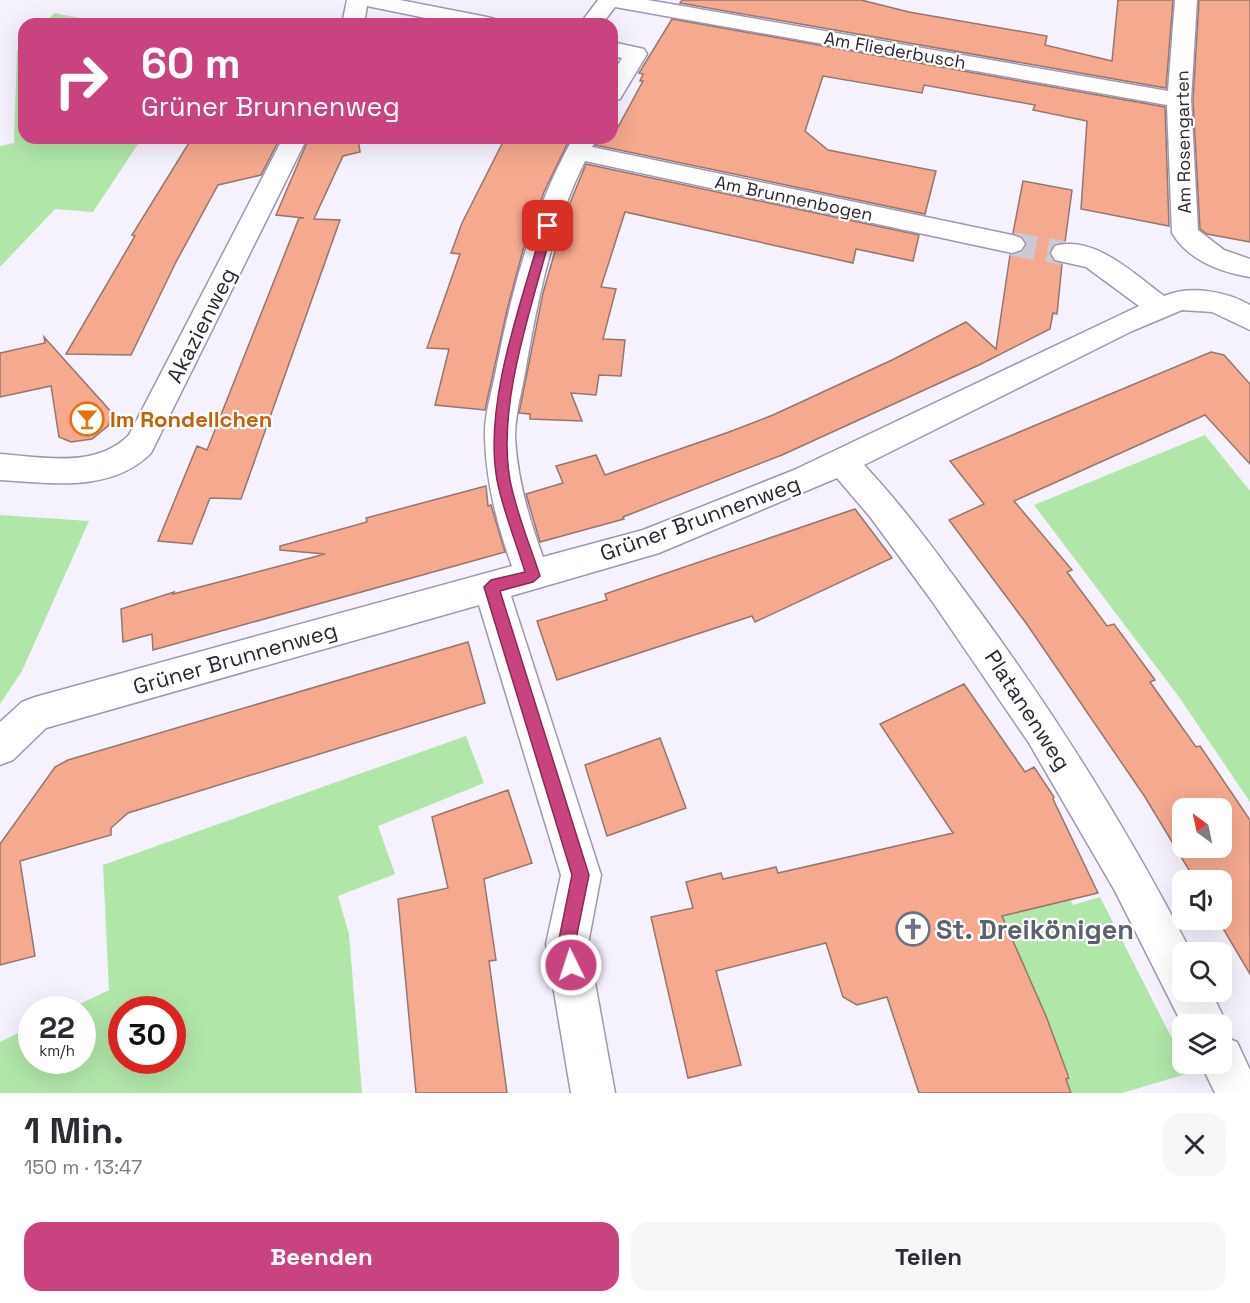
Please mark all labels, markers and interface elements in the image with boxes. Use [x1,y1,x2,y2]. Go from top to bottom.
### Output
street label: Am Fliederbusch [822,26,968,74]
text: 60 m [141,37,241,90]
icon: right [42,42,120,120]
street label: Am Rosengarten [1170,70,1196,214]
text: Grüner Brunnenweg [141,89,400,124]
street label: Am Brunnenbogen [713,170,875,226]
pin [522,200,573,251]
icon: arrive [531,209,564,242]
street label: Akazienweg [160,263,242,387]
bar icon: Im Rondellchen [69,401,105,437]
place label: Im Rondellchen [110,405,272,433]
street label: Grüner Brunnenweg [596,469,804,567]
street label: Grüner Brunnenweg [130,615,340,701]
street label: Platanenweg [979,645,1077,775]
north arrow [1172,798,1232,858]
map controls [1172,798,1232,1074]
button: sound [1172,870,1232,930]
church icon: St. Dreikönigen [895,911,931,947]
place label: St. Dreikönigen [936,912,1134,947]
position arrow [539,933,603,997]
button: search [1172,942,1232,1002]
speed limit sign: 30 [108,996,186,1074]
text: 22 [39,1008,75,1047]
button: layers [1172,1014,1232,1074]
text: km/h [39,1041,75,1060]
text: 1 Min. [24,1108,124,1154]
button: close [1163,1113,1226,1176]
text: 150 m · 13:47 [24,1154,142,1180]
button: Beenden [24,1222,619,1291]
button: Teilen [631,1222,1226,1291]

